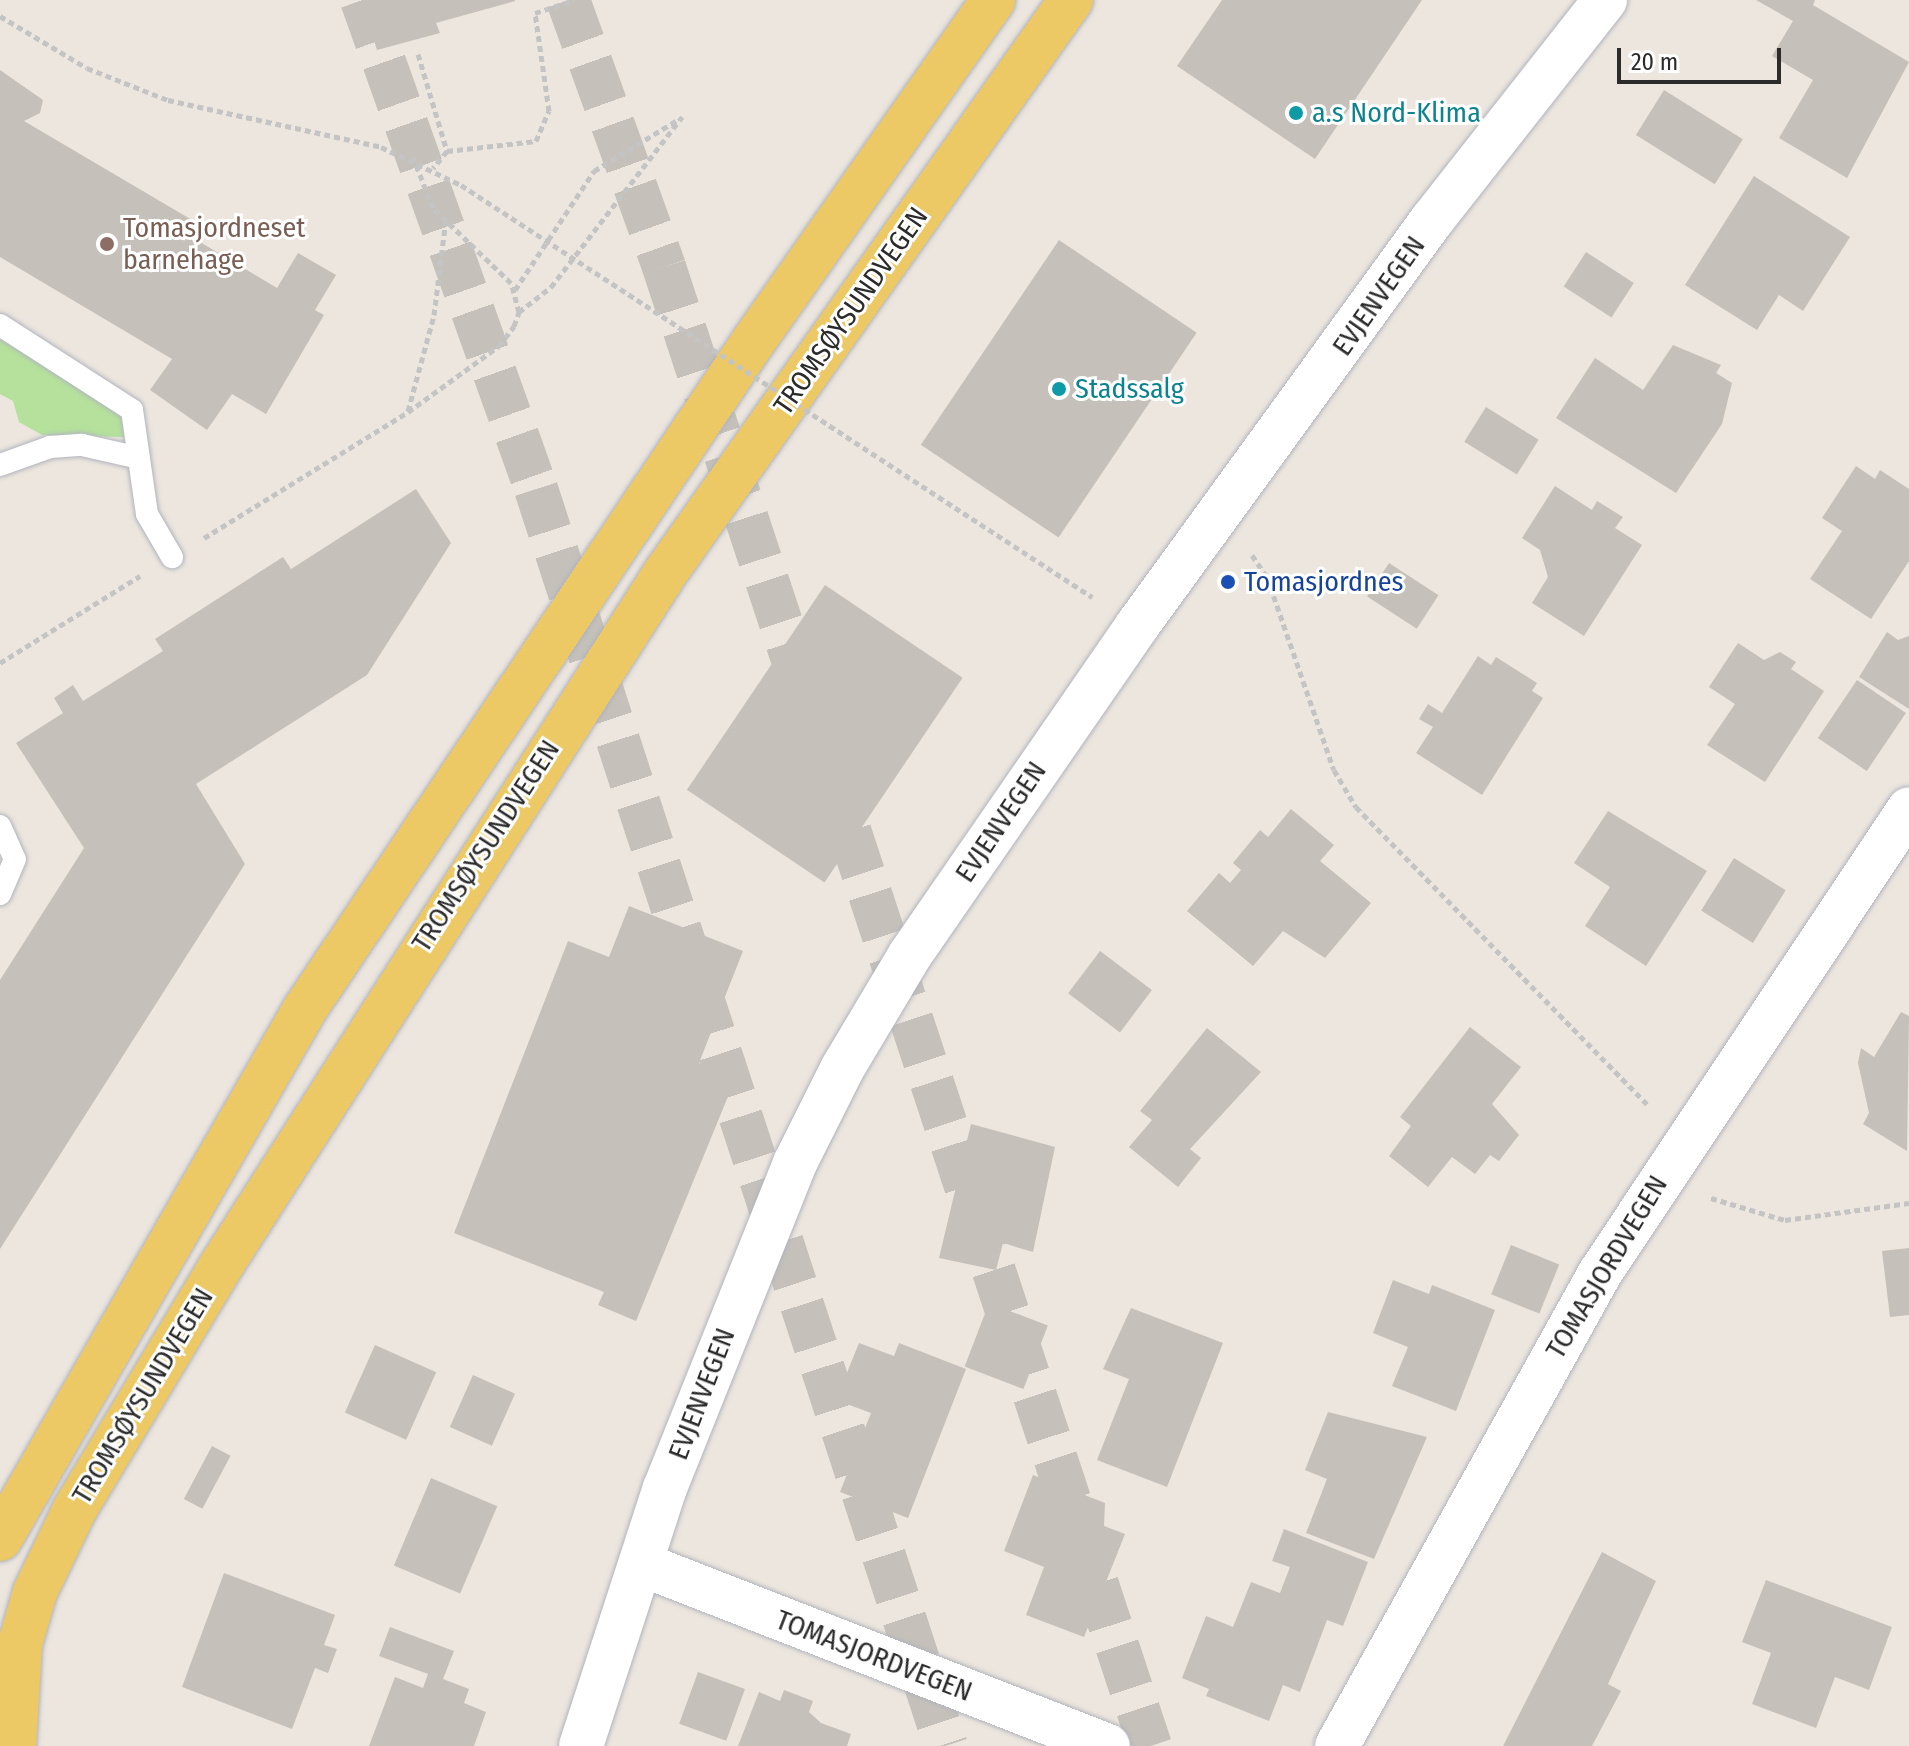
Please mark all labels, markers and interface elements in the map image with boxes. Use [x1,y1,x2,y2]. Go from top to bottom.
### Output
scale bar [1621,32,1785,82]
text: 20 m [1631,48,1678,76]
place label: a.s Nord-Klima [1312,96,1481,130]
marker: a.s Nord-Klima [1287,104,1305,122]
street label: TROMSØYSUNDVEGEN [767,201,935,421]
place label: Tomasjordneset barnehage [123,211,305,277]
street label: EVJENVEGEN [1326,230,1432,362]
marker: Tomasjordneset barnehage [98,235,116,253]
place label: Stadssalg [1075,372,1184,406]
marker: Stadssalg [1050,380,1068,398]
place label: Tomasjordnes [1244,565,1403,599]
marker: Tomasjordnes [1219,573,1237,591]
street label: TROMSØYSUNDVEGEN [405,734,567,958]
street label: EVJENVEGEN [948,755,1054,889]
street label: TOMASJORDVEGEN [1539,1169,1675,1365]
street label: TROMSØYSUNDVEGEN [65,1282,221,1510]
street label: EVJENVEGEN [662,1323,742,1465]
street label: TOMASJORDVEGEN [771,1603,977,1709]

